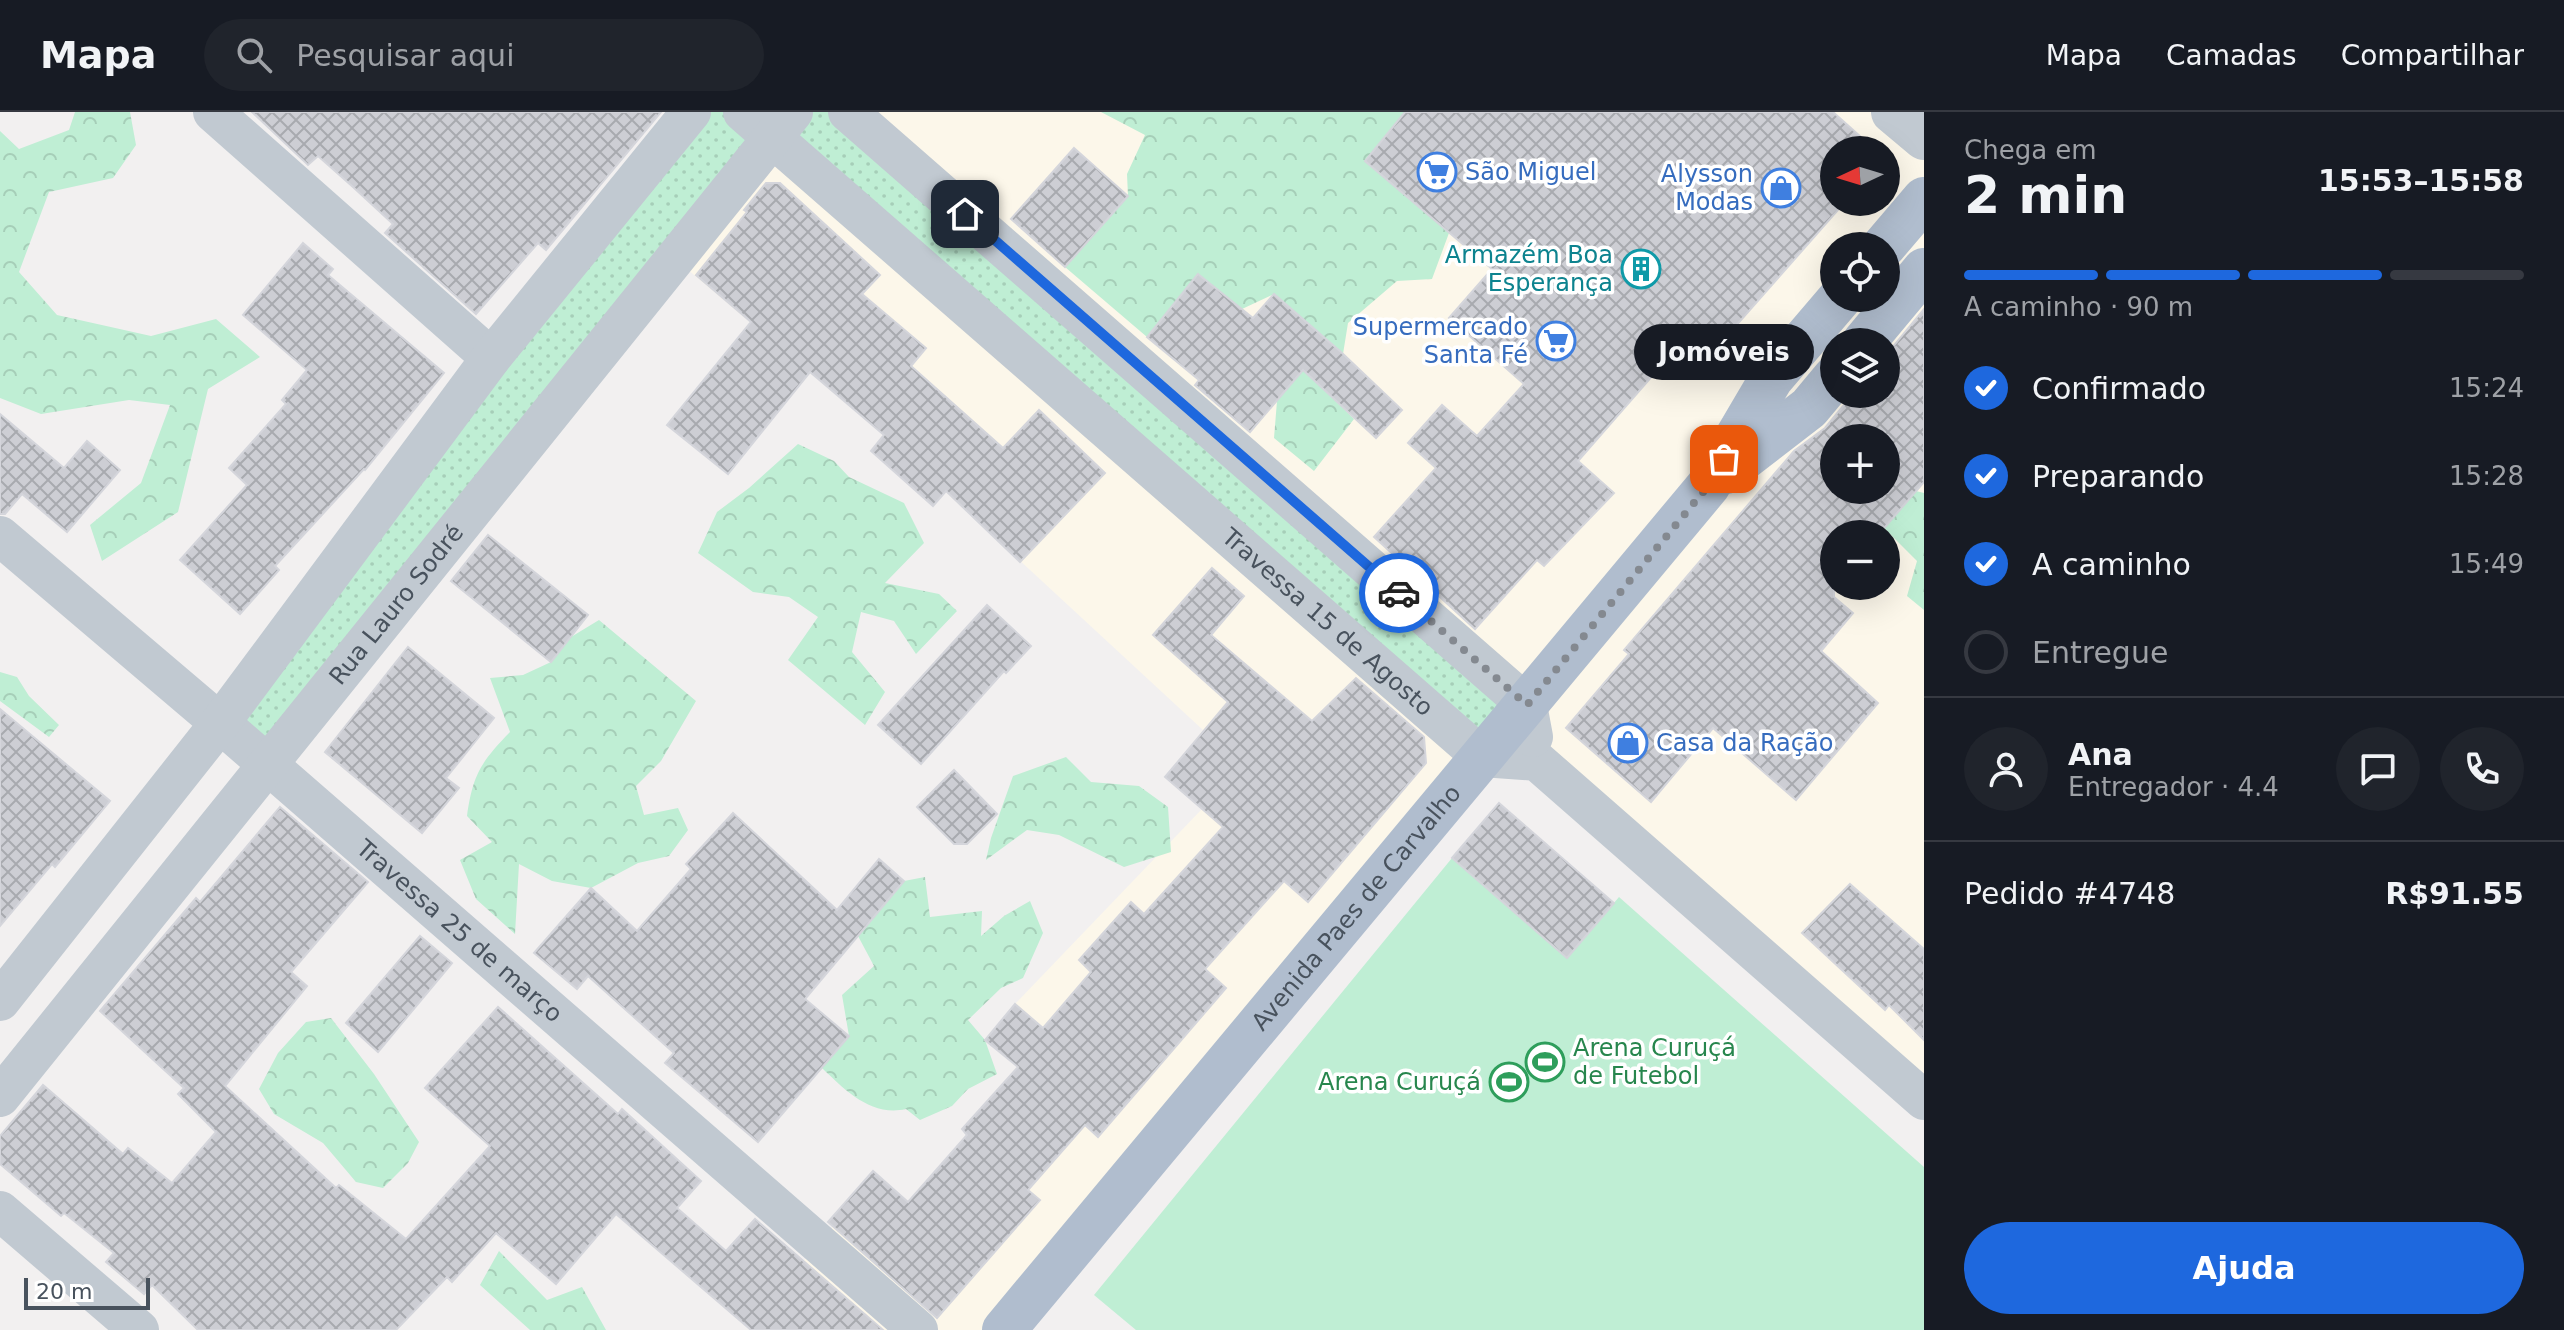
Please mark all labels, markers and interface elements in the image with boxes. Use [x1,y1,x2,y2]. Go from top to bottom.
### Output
search box [204,19,764,91]
text: Mapa [40,33,156,77]
icon: search [232,33,276,77]
text: Pesquisar aqui [296,38,514,73]
text: Mapa [2046,39,2122,72]
text: Camadas [2166,39,2297,72]
text: Compartilhar [2341,39,2524,72]
text: Chega em [1964,135,2097,165]
north arrow [1820,136,1900,216]
map controls [1820,136,1900,600]
supermarket icon: São Miguel [1416,151,1458,193]
place label: São Miguel [1465,158,1597,186]
place label: Alysson Modas [1661,160,1753,216]
text: 15:53–15:58 [2318,163,2524,198]
text: 2 min [1964,165,2127,225]
shop icon: Alysson Modas [1760,167,1802,209]
pin [931,180,999,248]
icon: home [943,192,987,236]
button: locate [1820,232,1900,312]
place label: Armazém Boa Esperança [1445,241,1613,297]
building icon: Armazém Boa Esperança [1620,248,1662,290]
text: A caminho · 90 m [1964,292,2193,322]
place label: Supermercado Santa Fé [1353,313,1528,369]
supermarket icon: Supermercado Santa Fé [1535,320,1577,362]
callout: Jomóveis [1634,323,1814,379]
button: layers [1820,328,1900,408]
text: Jomóveis [1658,337,1790,367]
icon: check [1964,366,2008,410]
text: Confirmado [2032,371,2206,406]
text: 15:24 [2449,373,2524,403]
button: + [1820,424,1900,504]
pin [1690,425,1758,493]
icon: bag [1702,437,1746,481]
icon: check [1964,454,2008,498]
text: Preparando [2032,459,2204,494]
text: 15:28 [2449,461,2524,491]
street label: Rua Lauro Sodré [324,519,469,690]
button: − [1820,520,1900,600]
street label: Travessa 15 de Agosto [1216,522,1439,722]
icon: check [1964,542,2008,586]
text: A caminho [2032,547,2191,582]
text: 15:49 [2449,549,2524,579]
courier [1359,553,1439,633]
icon: car [1377,571,1421,615]
text: Entregue [2032,635,2168,670]
shop icon: Casa da Ração [1607,722,1649,764]
button: person [1964,727,2048,811]
button: chat [2336,727,2420,811]
button: phone [2440,727,2524,811]
place label: Casa da Ração [1656,729,1833,757]
text: Ana [2068,737,2133,772]
text: Entregador · 4.4 [2068,772,2279,802]
street label: Avenida Paes de Carvalho [1246,779,1467,1036]
street label: Travessa 25 de março [350,834,568,1028]
text: Pedido #4748 [1964,876,2175,911]
text: R$91.55 [2385,876,2524,911]
place label: Arena Curuçá de Futebol [1573,1034,1736,1090]
sports icon: Arena Curuçá de Futebol [1524,1041,1566,1083]
sports icon: Arena Curuçá [1488,1061,1530,1103]
place label: Arena Curuçá [1318,1068,1481,1096]
button: Ajuda [1964,1222,2524,1314]
scale bar [24,1274,150,1310]
text: 20 m [36,1279,92,1304]

